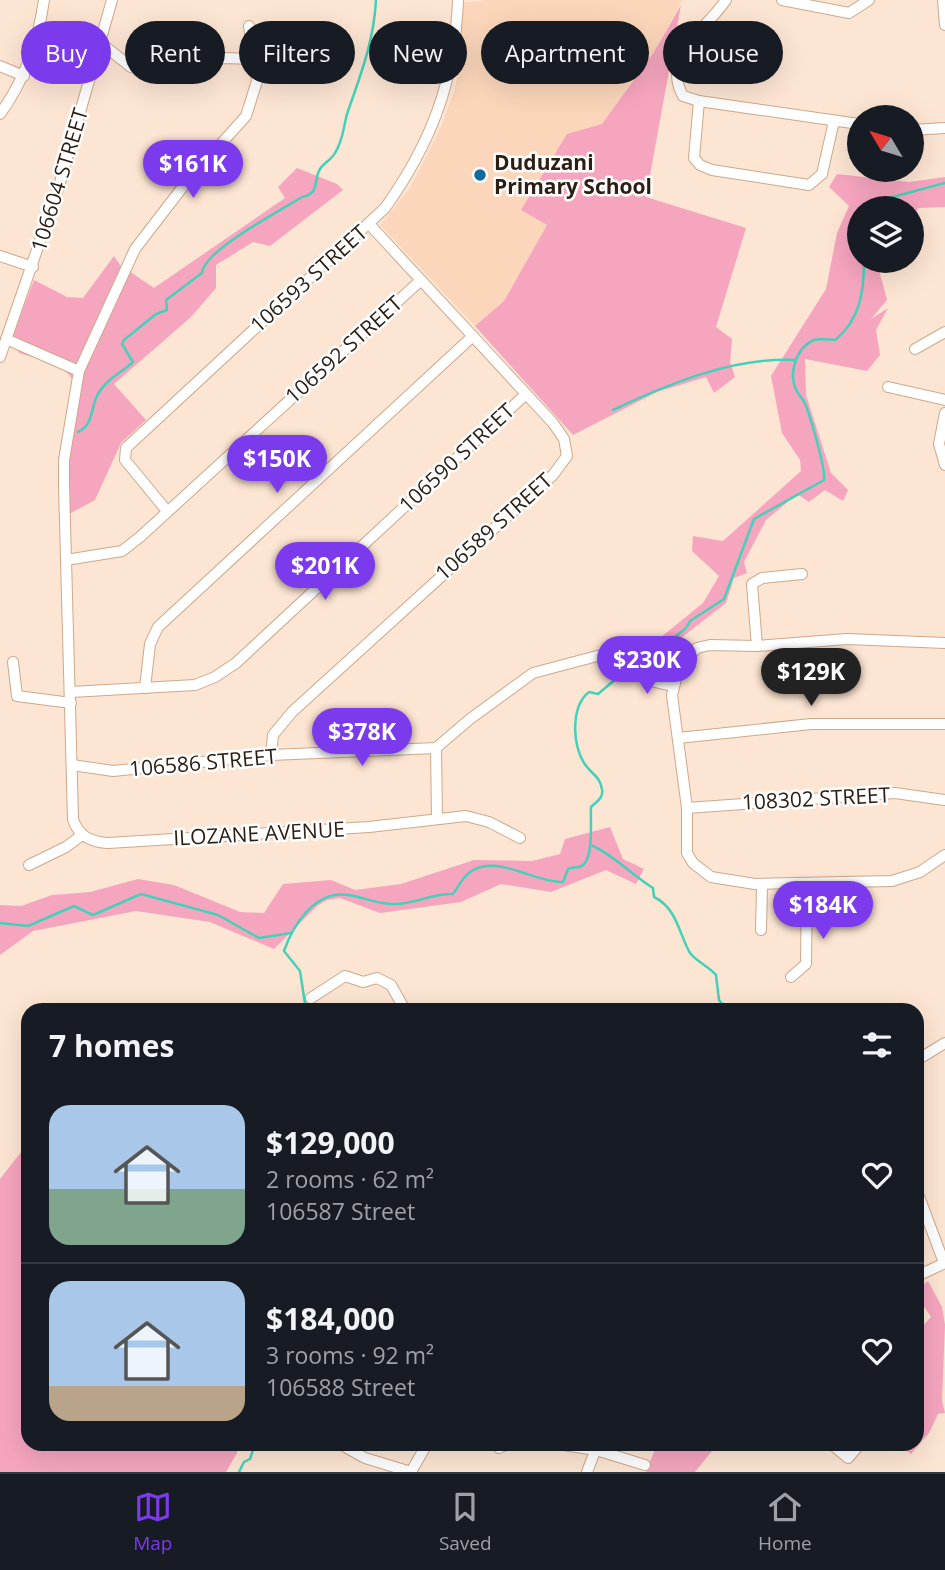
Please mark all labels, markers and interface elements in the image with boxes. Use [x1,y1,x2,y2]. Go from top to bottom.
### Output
chip: Buy [21,21,111,84]
chip: Rent [125,21,225,84]
chip: Filters [239,21,355,84]
chip: New [369,21,467,84]
chip: Apartment [481,21,649,84]
chip: House [663,21,783,84]
street label: 106604 STREET [24,104,94,255]
north arrow [847,105,924,182]
map controls [847,105,924,273]
pin: $161K [144,140,242,200]
text: $161K [159,147,227,179]
place label: Duduzani Primary School [494,148,652,200]
marker: Duduzani Primary School [472,167,488,183]
button: layers [847,196,924,273]
street label: 106593 STREET [244,218,373,338]
street label: 106592 STREET [279,289,408,409]
street label: 106590 STREET [392,396,520,518]
pin: $150K [228,435,326,495]
text: $150K [243,442,311,474]
street label: 106589 STREET [429,466,558,586]
pin: $201K [276,542,374,602]
text: $201K [291,549,359,581]
pin: $230K [598,636,696,696]
text: $230K [613,643,681,675]
pin: $129K [762,648,860,708]
text: $129K [777,655,845,687]
pin: $378K [313,708,411,768]
text: $378K [328,715,396,747]
street label: 106586 STREET [128,742,279,782]
street label: 108302 STREET [741,780,891,816]
street label: ILOZANE AVENUE [173,815,345,851]
pin: $184K [774,881,872,941]
text: $184K [789,888,857,920]
text: 7 homes [49,1025,174,1066]
icon: filters [858,1026,896,1064]
text: $129,000 [266,1122,395,1163]
icon: home [105,1133,189,1217]
icon: heart [858,1156,896,1194]
text: 2 rooms · 62 m² [266,1163,434,1195]
text: 106587 Street [266,1195,415,1227]
text: $184,000 [266,1298,395,1339]
icon: home [105,1309,189,1393]
icon: heart [858,1332,896,1370]
text: 3 rooms · 92 m² [266,1339,434,1371]
text: 106588 Street [266,1371,415,1403]
tab: Map [133,1488,172,1556]
tab: Saved [439,1488,492,1556]
tab: Home [758,1488,812,1556]

